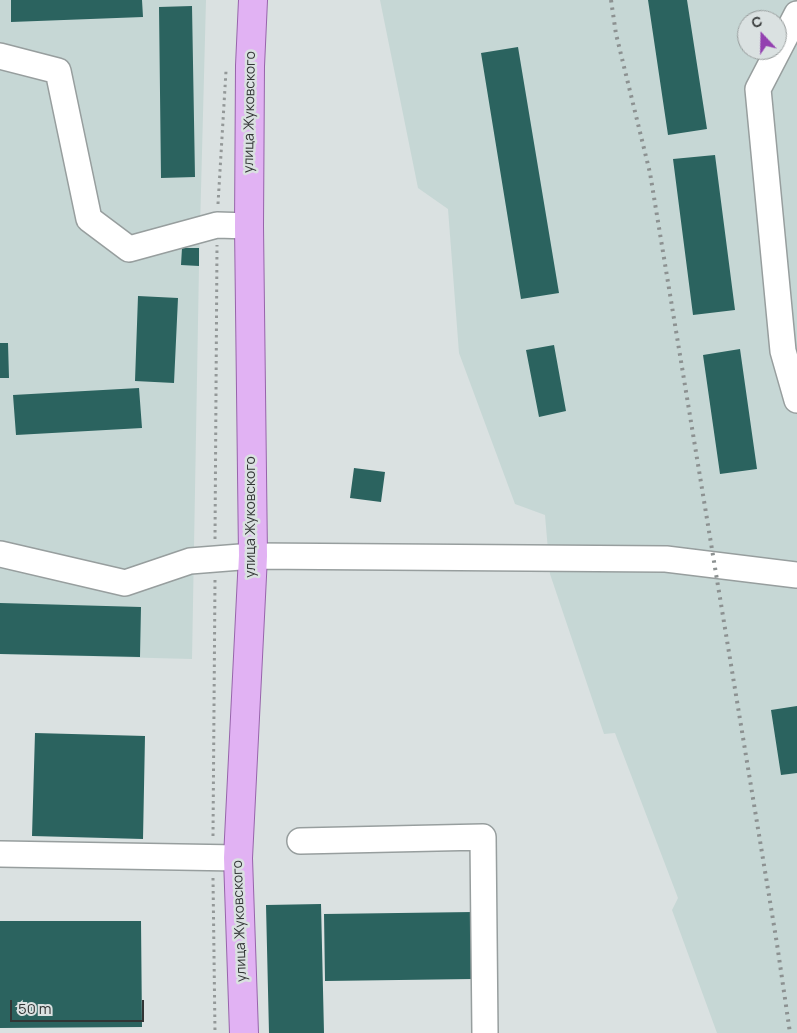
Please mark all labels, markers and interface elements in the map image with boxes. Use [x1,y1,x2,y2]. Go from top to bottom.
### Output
north arrow [737,10,787,60]
text: С [749,11,765,32]
street label: улица Жуковского [241,51,259,173]
street label: улица Жуковского [243,456,259,578]
street label: улица Жуковского [229,860,251,982]
scale bar [12,990,146,1022]
text: 50 m [18,998,52,1019]

